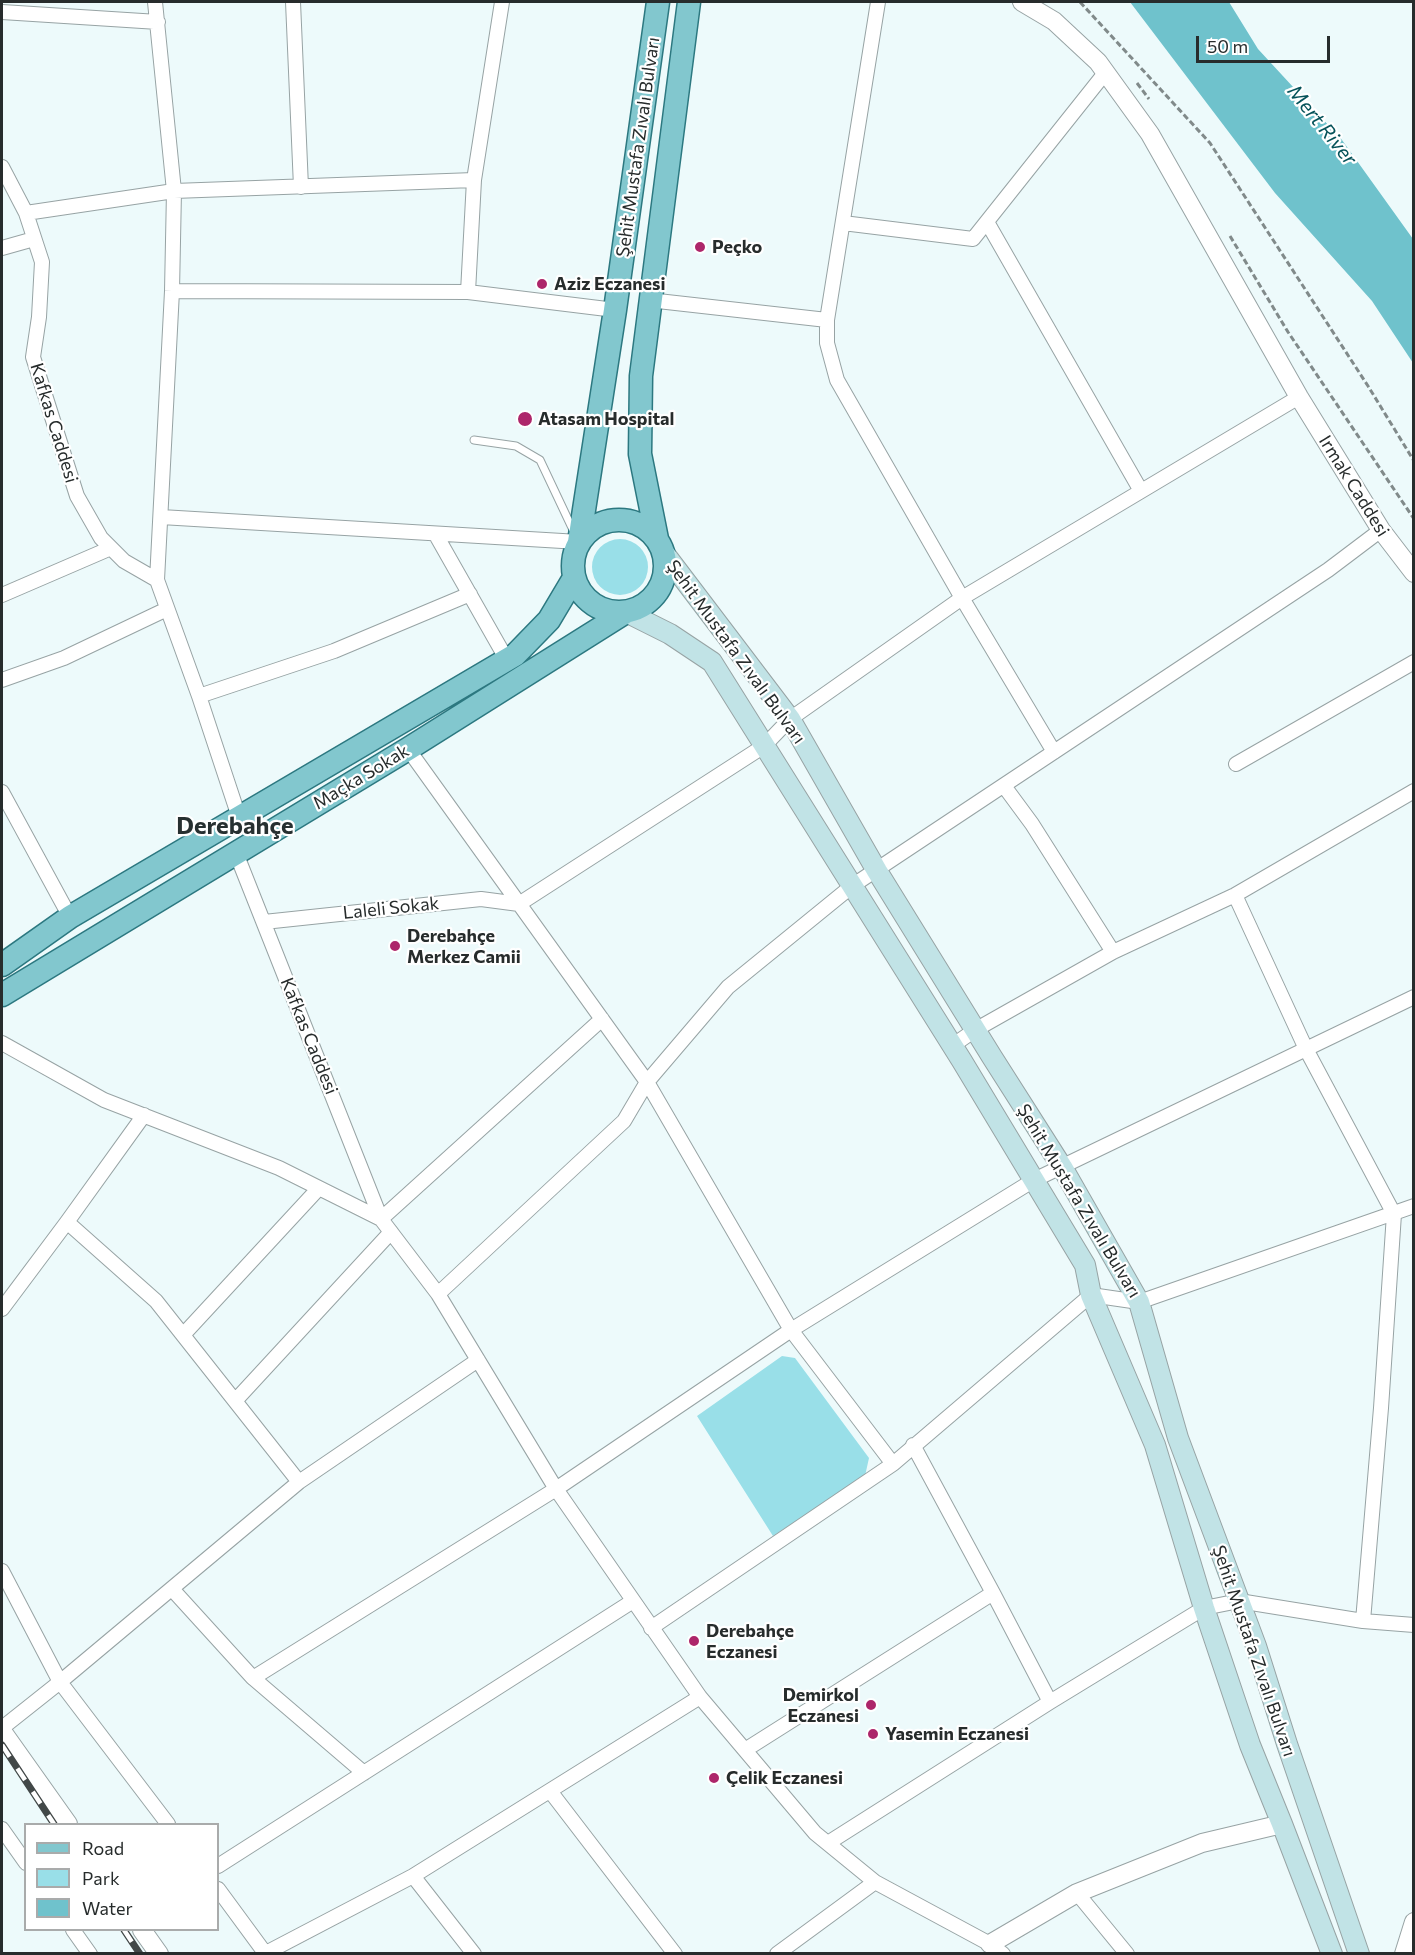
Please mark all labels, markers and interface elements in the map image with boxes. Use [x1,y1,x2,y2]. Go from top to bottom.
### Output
scale bar [1199,24,1332,62]
text: 50 m [1207,35,1248,57]
street label: Şehit Mustafa Zıvalı Bulvarı [612,36,664,258]
water label: Mert River [1282,80,1362,170]
place label: Peçko [712,236,762,258]
marker: Peçko [693,240,707,254]
place label: Aziz Eczanesi [554,273,665,295]
marker: Aziz Eczanesi [535,277,549,291]
street label: Kafkas Caddesi [26,360,82,486]
place label: Atasam Hospital [538,408,674,430]
marker: Atasam Hospital [516,410,534,428]
street label: Irmak Caddesi [1314,431,1394,541]
street label: Şehit Mustafa Zıvalı Bulvarı [662,556,810,748]
street label: Maçka Sokak [309,740,413,814]
district label: Derebahçe [176,812,294,840]
street label: Laleli Sokak [342,892,440,924]
place label: Derebahçe Merkez Camii [407,925,521,968]
marker: Derebahçe Merkez Camii [388,939,402,953]
street label: Kafkas Caddesi [276,974,342,1098]
street label: Şehit Mustafa Zıvalı Bulvarı [1013,1100,1145,1302]
street label: Şehit Mustafa Zıvalı Bulvarı [1208,1542,1300,1760]
place label: Derebahçe Eczanesi [706,1620,794,1662]
marker: Derebahçe Eczanesi [687,1634,701,1648]
place label: Demirkol Eczanesi [783,1684,859,1726]
marker: Demirkol Eczanesi [864,1698,878,1712]
place label: Yasemin Eczanesi [885,1723,1029,1745]
marker: Yasemin Eczanesi [866,1727,880,1741]
place label: Çelik Eczanesi [726,1767,843,1789]
marker: Çelik Eczanesi [707,1771,721,1785]
legend [24,1823,219,1931]
text: Road [82,1837,124,1859]
text: Park [82,1867,120,1889]
text: Water [82,1897,133,1919]

